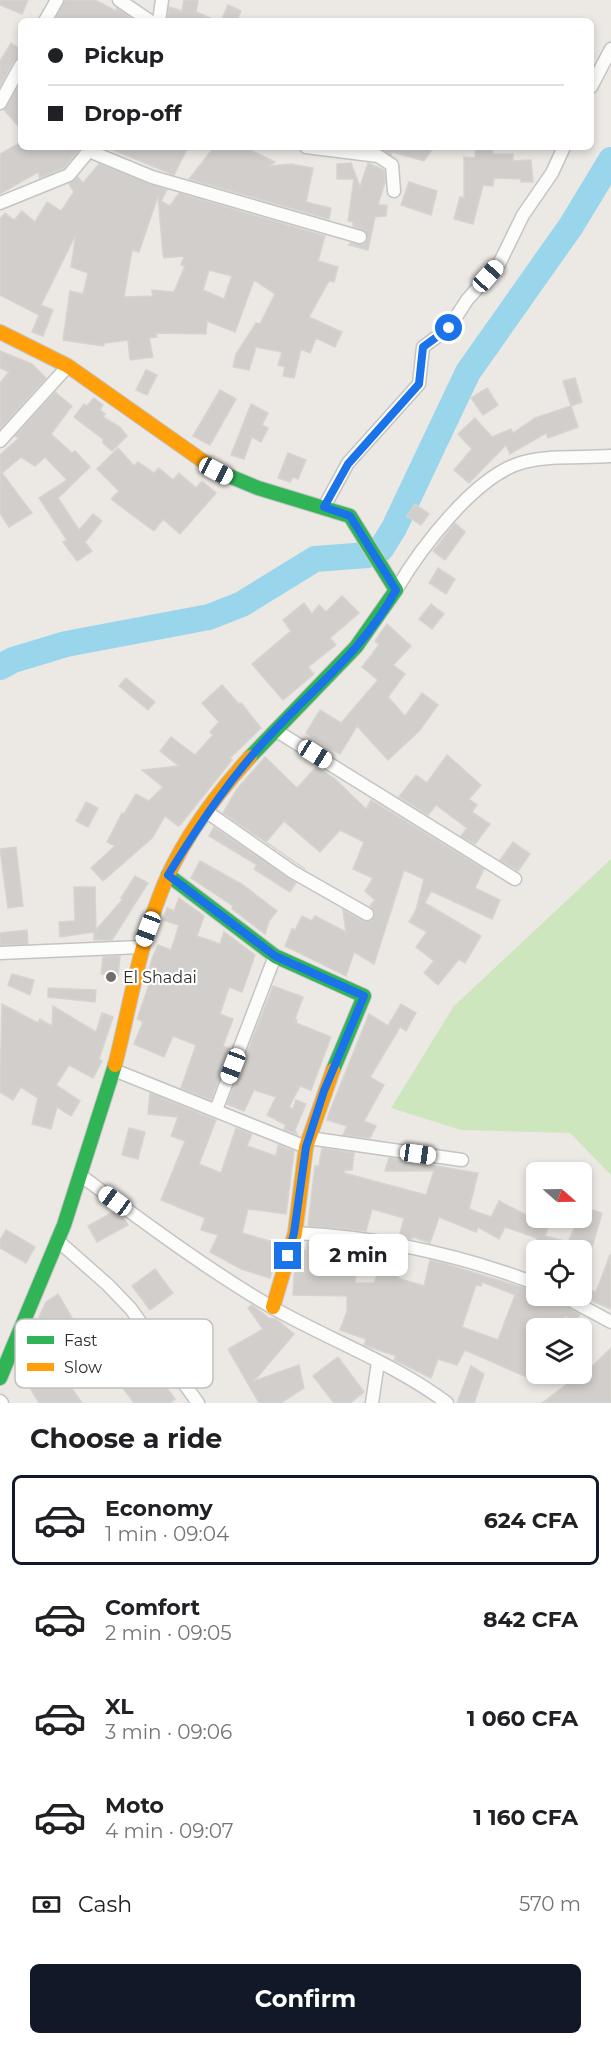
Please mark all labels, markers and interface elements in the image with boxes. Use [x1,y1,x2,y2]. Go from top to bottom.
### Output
text: Pickup [84,42,164,69]
text: Drop-off [84,100,182,127]
car [469,257,507,295]
route start [435,314,462,341]
car [196,455,236,487]
car [295,737,335,771]
car [133,909,163,949]
place label: El Shadai [123,968,197,987]
marker: El Shadai [104,970,118,984]
car [218,1046,248,1086]
car [399,1143,437,1165]
north arrow [526,1162,592,1228]
map controls [526,1162,592,1384]
car [95,1183,135,1219]
callout: 2 min [309,1235,408,1277]
button: locate [526,1240,592,1306]
route end [274,1242,301,1269]
text: 2 min [329,1243,388,1267]
button: layers [526,1318,592,1384]
legend [15,1319,213,1388]
text: Fast [64,1331,98,1350]
text: Slow [64,1358,102,1377]
text: Choose a ride [30,1422,222,1455]
icon: car [33,1493,87,1547]
text: Economy [105,1495,213,1522]
text: 624 CFA [484,1507,578,1534]
text: 1 min · 09:04 [105,1522,229,1546]
icon: car [33,1592,87,1646]
text: Comfort [105,1594,200,1621]
text: 842 CFA [483,1606,578,1633]
text: 2 min · 09:05 [105,1621,231,1645]
icon: car [33,1691,87,1745]
text: XL [105,1693,134,1720]
text: 1 060 CFA [467,1705,578,1732]
text: 3 min · 09:06 [105,1720,232,1744]
icon: car [33,1790,87,1844]
text: Moto [105,1792,164,1819]
text: 1 160 CFA [473,1804,578,1831]
text: 4 min · 09:07 [105,1819,234,1843]
icon: cash [30,1888,63,1921]
text: Cash [78,1891,132,1918]
text: 570 m [519,1892,581,1916]
button: Confirm [30,1964,581,2033]

